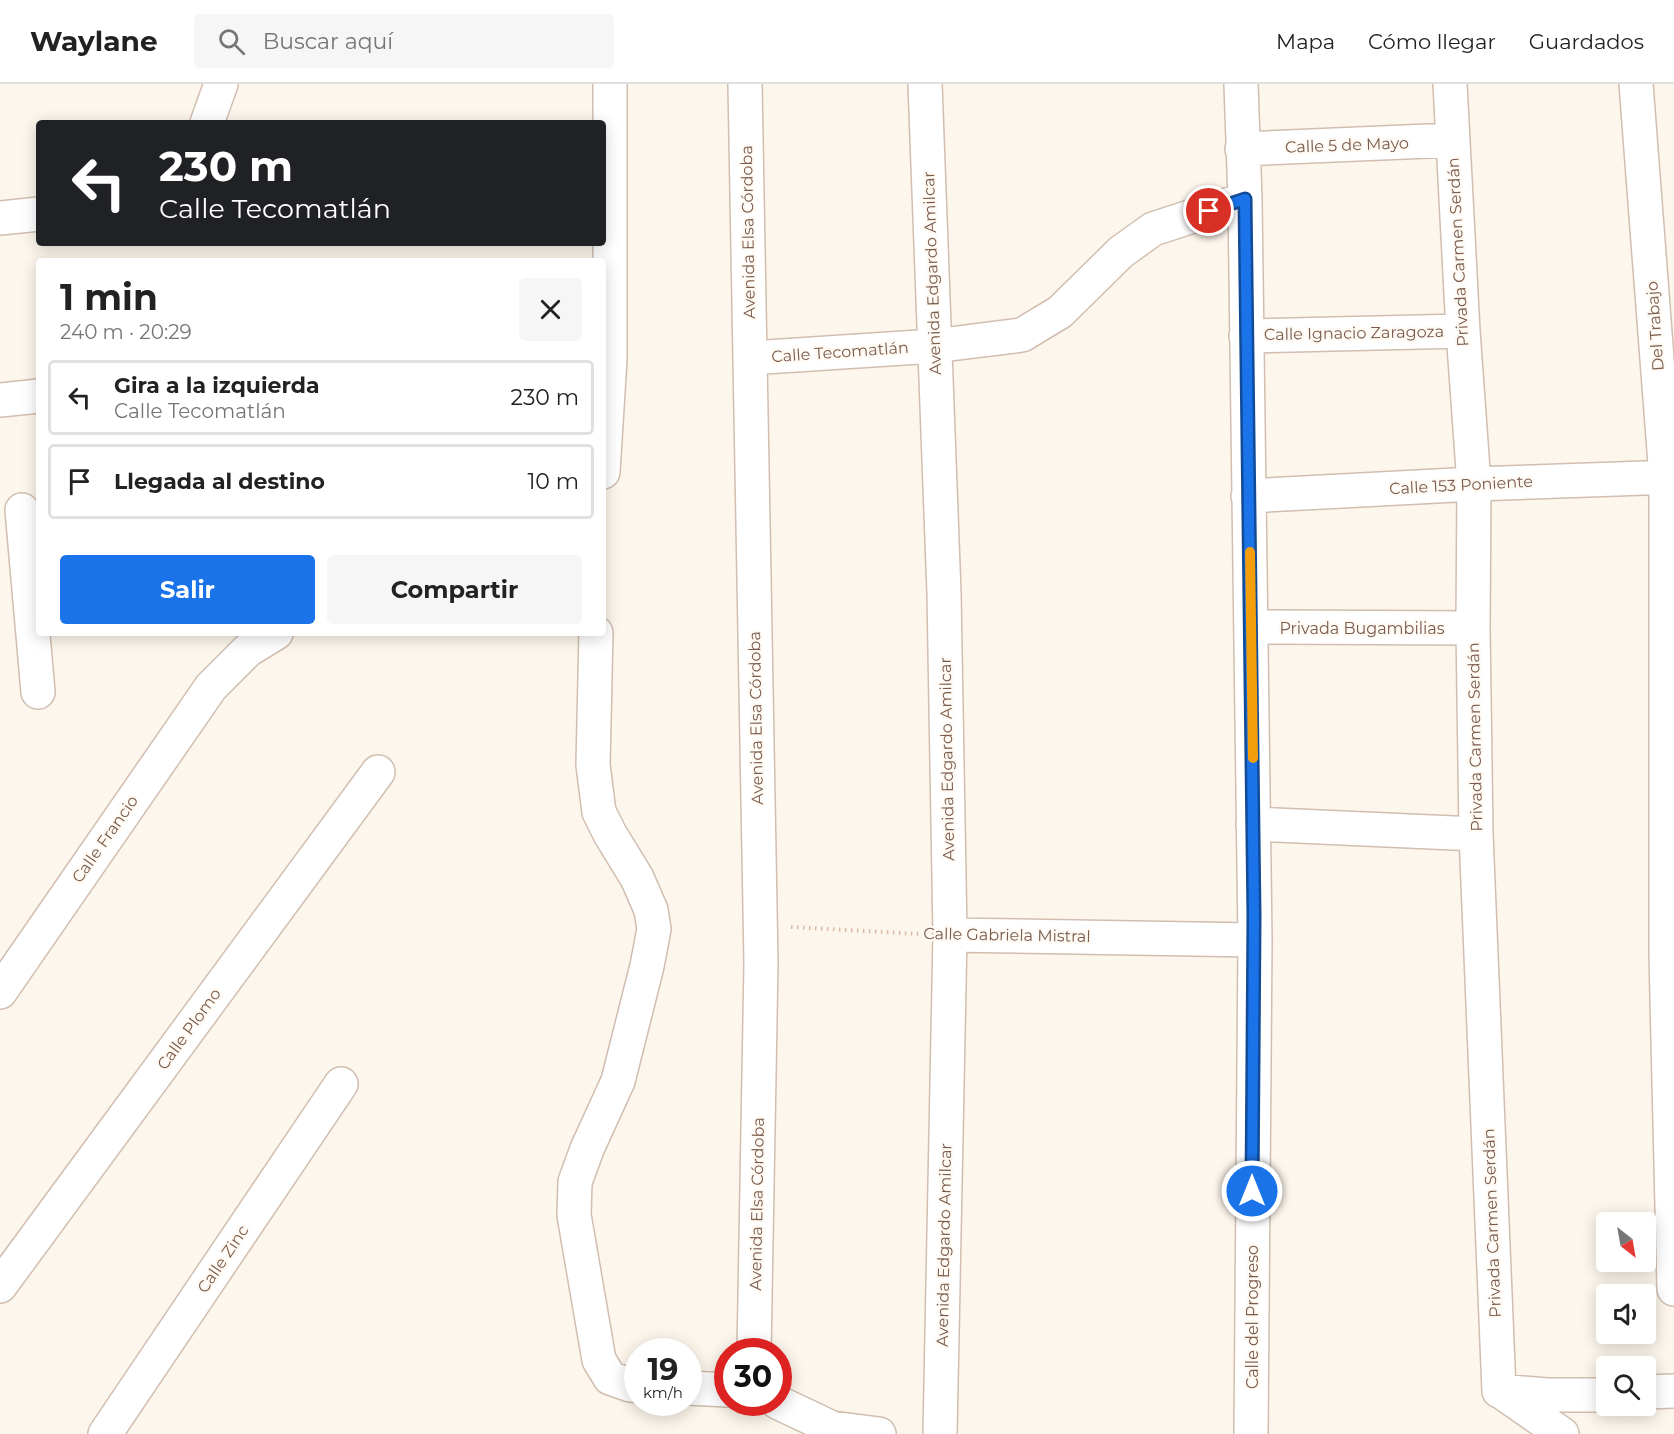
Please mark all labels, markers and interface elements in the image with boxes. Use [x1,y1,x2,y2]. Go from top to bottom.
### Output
search box [194,14,614,68]
text: Waylane [30,24,158,58]
icon: search [215,25,248,58]
text: Buscar aquí [263,28,393,55]
text: Mapa [1276,29,1335,54]
text: Cómo llegar [1368,29,1496,54]
text: Guardados [1529,29,1644,54]
street label: Calle 5 de Mayo [1285,133,1409,157]
text: 230 m [159,140,293,192]
icon: left [60,144,138,222]
street label: Avenida Elsa Córdoba [737,145,759,319]
street label: Privada Carmen Serdán [1444,157,1472,347]
street label: Avenida Edgardo Amilcar [919,171,945,375]
pin [1183,185,1234,236]
text: Calle Tecomatlán [159,192,391,225]
icon: arrive [1192,194,1225,227]
text: 1 min [60,275,158,319]
button: close [519,278,582,341]
street label: Del Trabajo [1642,280,1668,372]
text: 240 m · 20:29 [60,320,192,344]
street label: Calle Ignacio Zaragoza [1264,322,1444,344]
street label: Calle Tecomatlán [771,338,909,366]
text: Gira a la izquierda [114,372,320,399]
icon: left [63,381,96,414]
text: 230 m [510,384,579,411]
text: Calle Tecomatlán [114,399,286,423]
icon: arrive [63,465,96,498]
text: Llegada al destino [114,468,325,495]
text: 10 m [527,468,579,495]
street label: Calle 153 Poniente [1389,472,1533,498]
button: Salir [60,555,315,624]
button: Compartir [327,555,582,624]
street label: Privada Bugambilias [1279,619,1445,638]
street label: Avenida Elsa Córdoba [745,631,767,805]
street label: Privada Carmen Serdán [1464,642,1486,832]
street label: Avenida Edgardo Amilcar [936,657,958,861]
street label: Calle Francio [68,792,142,886]
street label: Calle Gabriela Mistral [923,924,1091,946]
street label: Calle Plomo [153,985,225,1073]
street label: Avenida Elsa Córdoba [746,1117,768,1291]
street label: Privada Carmen Serdán [1479,1128,1505,1318]
street label: Avenida Edgardo Amilcar [933,1143,955,1347]
position arrow [1220,1159,1284,1223]
north arrow [1596,1212,1656,1272]
map controls [1596,1212,1656,1416]
street label: Calle Zinc [193,1221,253,1297]
street label: Calle del Progreso [1243,1245,1262,1389]
button: sound [1596,1284,1656,1344]
speed limit sign: 30 [714,1338,792,1416]
text: 19 [648,1351,678,1388]
button: search [1596,1356,1656,1416]
text: km/h [643,1383,683,1402]

